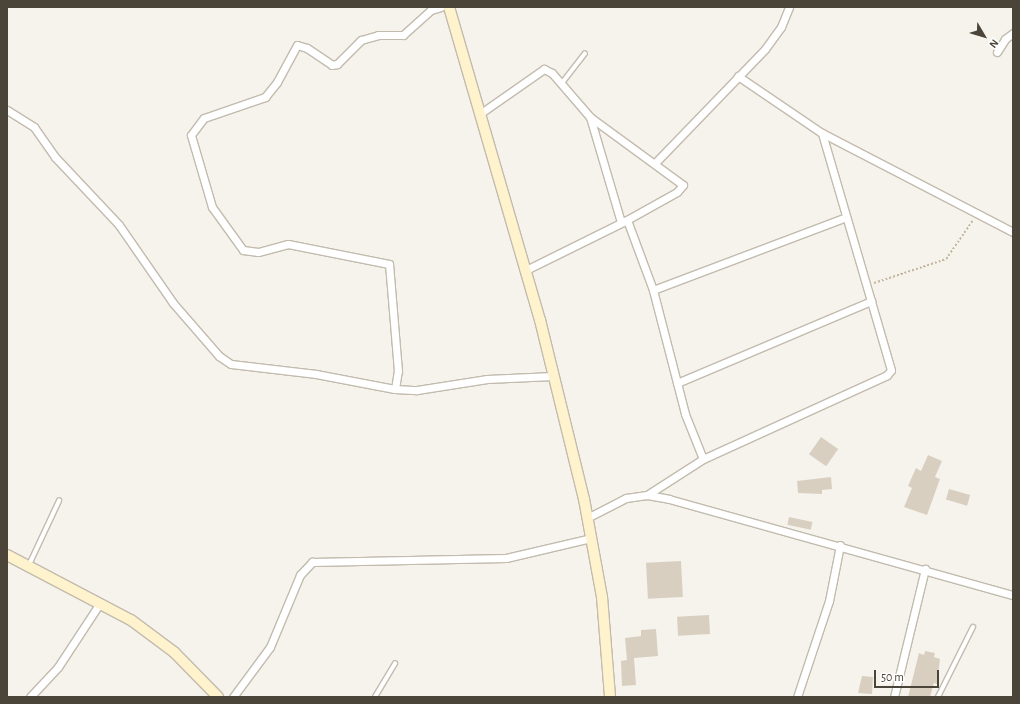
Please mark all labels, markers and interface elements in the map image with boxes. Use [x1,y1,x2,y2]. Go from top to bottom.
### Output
north arrow [964,16,1004,56]
text: N [987,37,1001,50]
scale bar [876,662,941,688]
text: 50 m [881,671,904,683]

